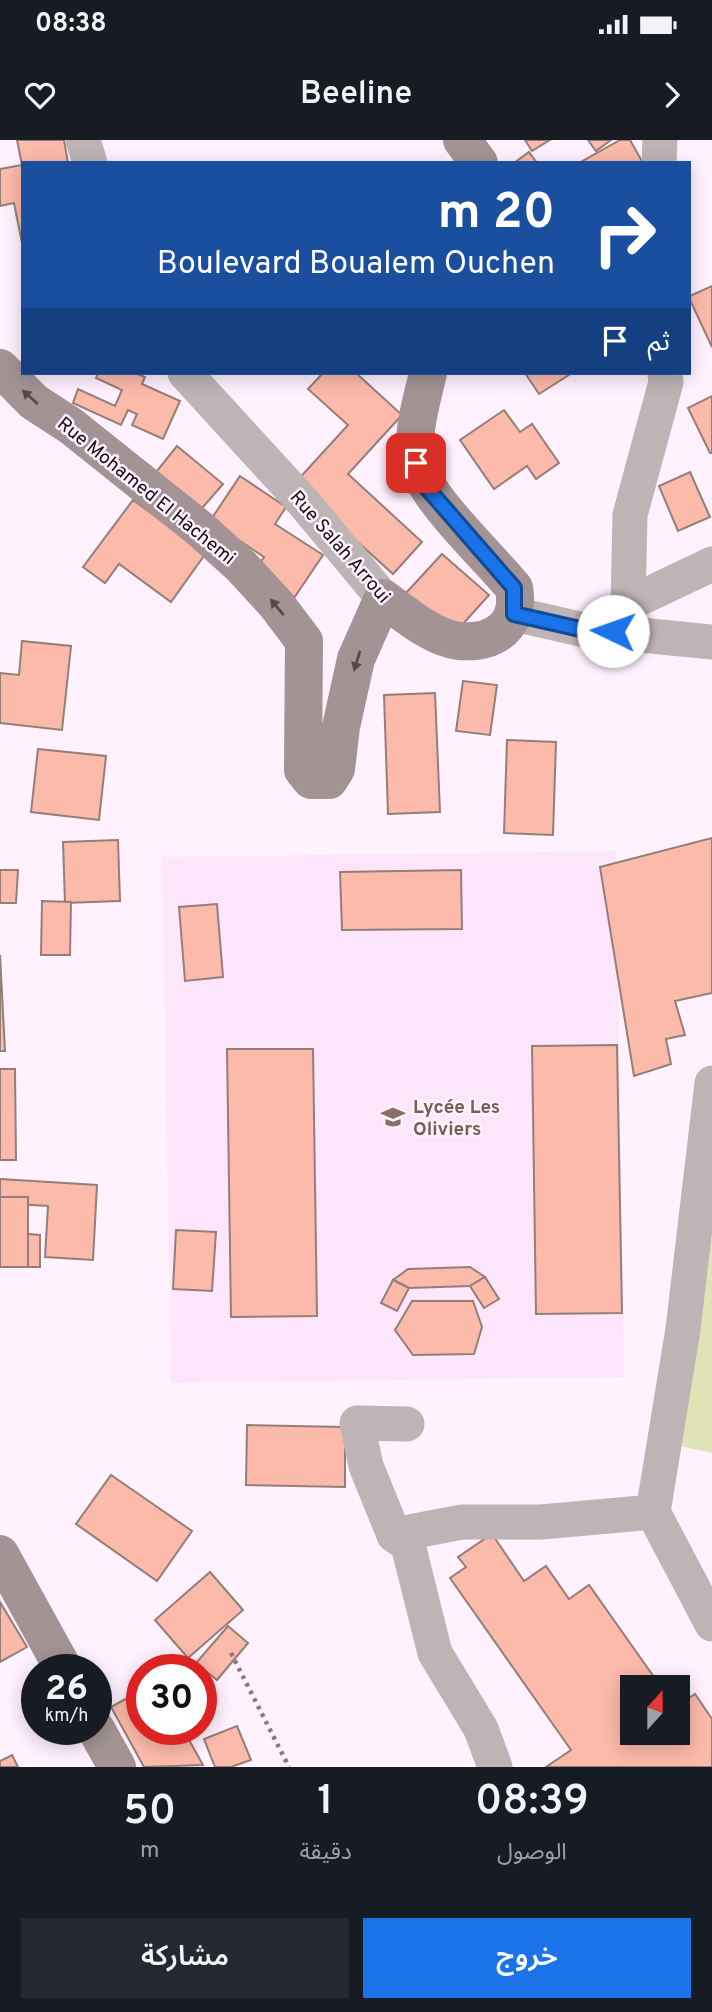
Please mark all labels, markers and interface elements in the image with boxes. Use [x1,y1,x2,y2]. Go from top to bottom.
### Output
text: 08:38 [35,8,107,41]
text: Beeline [300,75,412,115]
icon: heart [21,76,59,114]
icon: forward [653,76,691,114]
text: 20 m [438,184,555,246]
icon: right [579,189,670,280]
text: Boulevard Boualem Ouchen [157,245,555,285]
icon: arrive [596,322,634,360]
text: ثم [648,327,670,360]
one-way arrow [21,389,39,405]
street label: Rue Mohamed El Hachemi [52,412,240,571]
pin [386,433,446,493]
icon: arrive [397,444,435,482]
street label: Rue Salah Arroui [284,486,395,609]
position arrow [576,594,650,668]
one-way arrow [270,599,285,617]
one-way arrow [351,651,362,672]
place label: Lycée Les Oliviers [413,1096,500,1142]
school or university icon: Lycée Les Oliviers [379,1103,407,1131]
speed limit sign: 30 [126,1654,217,1745]
text: 26 [45,1668,88,1712]
north arrow [620,1675,690,1745]
map controls [620,1675,690,1745]
text: km/h [45,1705,88,1728]
text: 1 [317,1776,334,1829]
text: 08:39 [475,1776,589,1829]
text: 50 [123,1786,176,1839]
text: m [140,1837,159,1866]
text: دقيقة [299,1839,352,1868]
text: الوصول [497,1839,567,1868]
button: مشاركة [21,1918,349,1998]
button: خروج [363,1918,691,1998]

